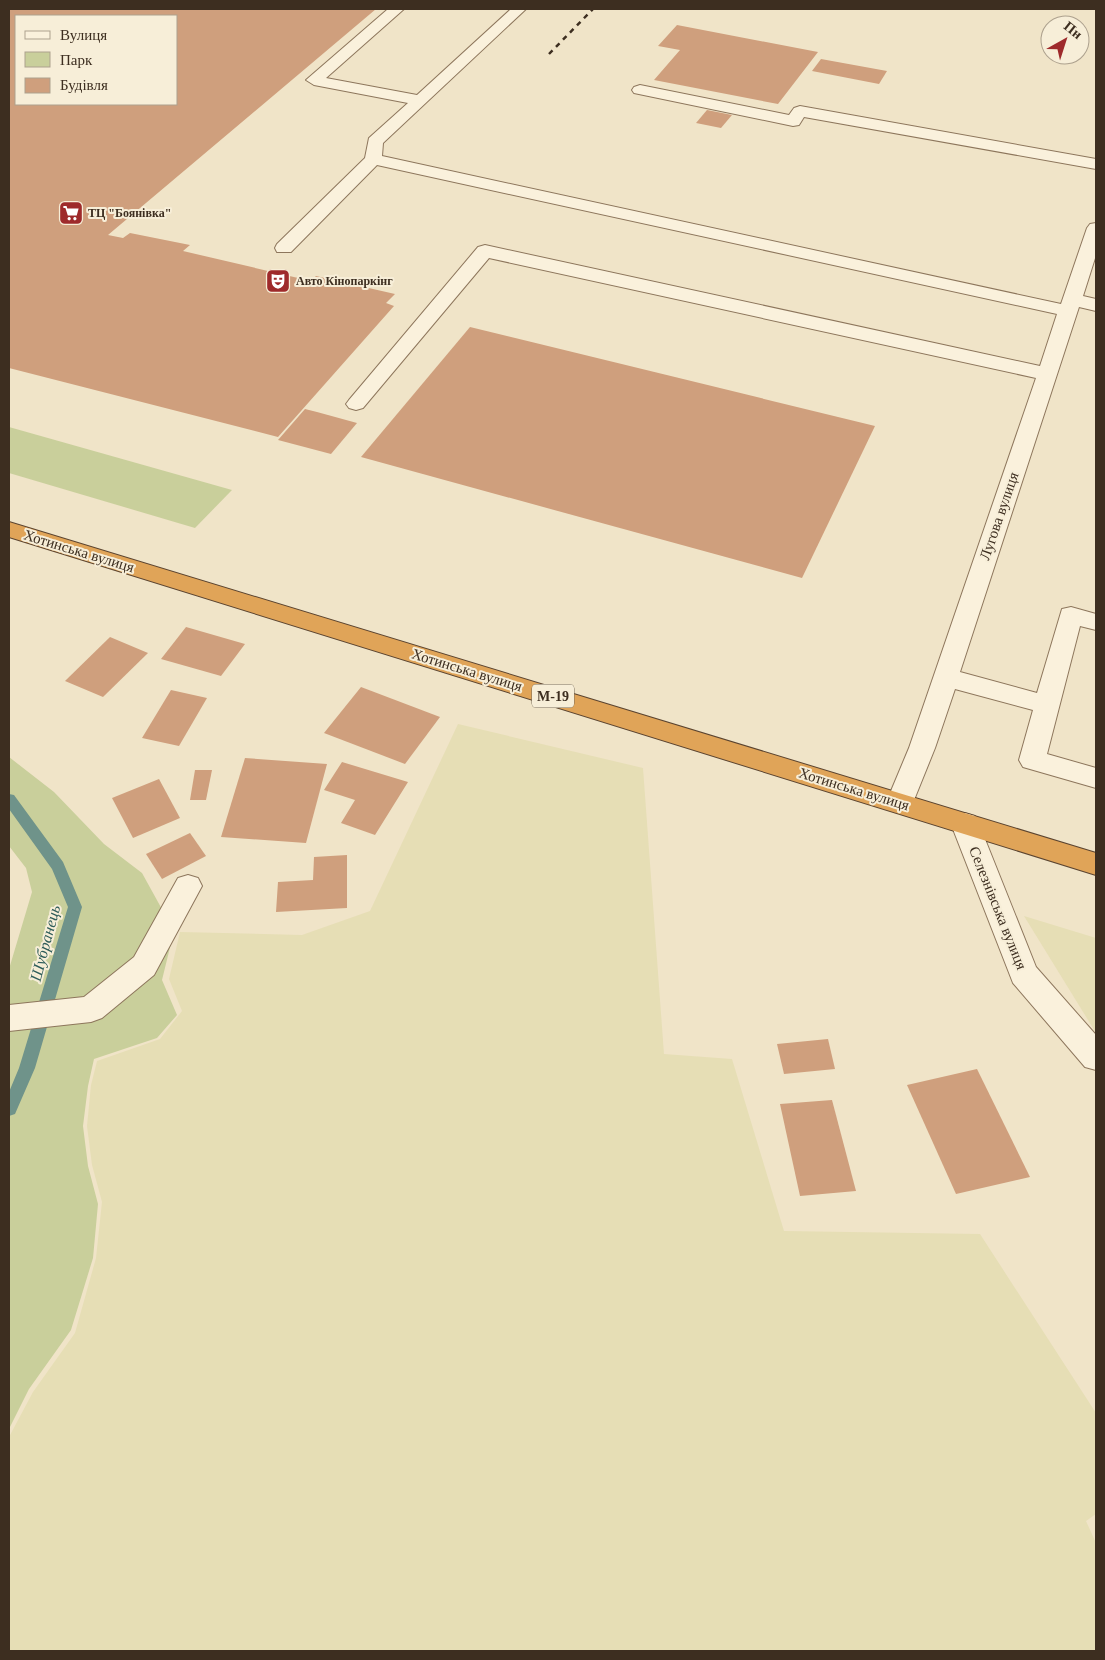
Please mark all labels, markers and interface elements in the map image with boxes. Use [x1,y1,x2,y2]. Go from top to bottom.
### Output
legend [15,15,178,105]
north arrow [1040,15,1090,65]
text: Пн [1061,18,1085,42]
text: Вулиця [60,27,107,43]
text: Парк [60,52,93,68]
text: Будівля [60,77,108,93]
supermarket icon: ТЦ "Боянівка" [58,200,84,226]
place label: ТЦ "Боянівка" [88,206,171,220]
theatre icon: Авто Кінопаркінг [265,268,291,294]
place label: Авто Кінопаркінг [296,274,393,288]
street label: Лугова вулиця [977,470,1022,562]
street label: Хотинська вулиця [22,527,136,575]
street label: Хотинська вулиця [410,646,524,694]
road number: М-19 [532,684,574,708]
street label: Хотинська вулиця [797,765,911,813]
street label: Селезнівська вулиця [966,844,1030,972]
water label: Шубранець [26,903,64,984]

